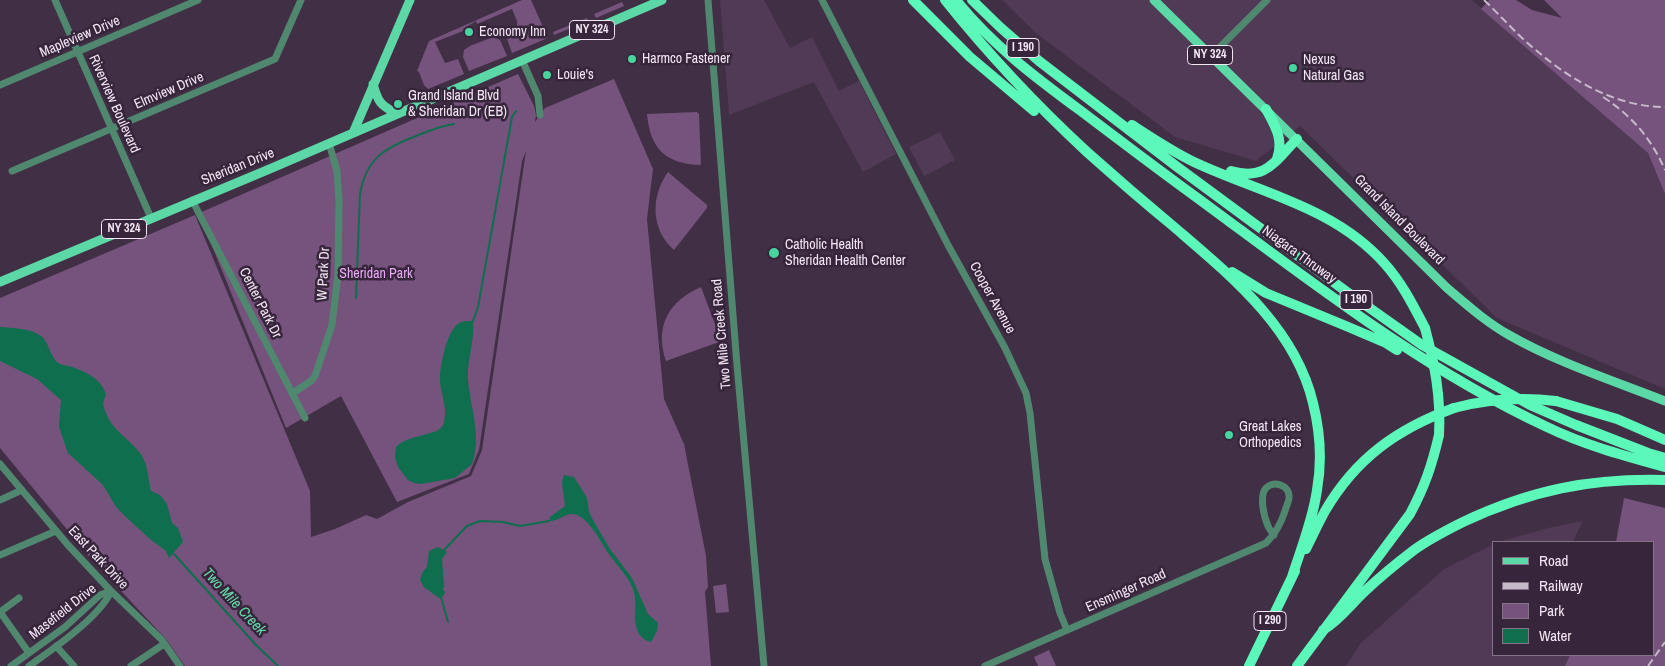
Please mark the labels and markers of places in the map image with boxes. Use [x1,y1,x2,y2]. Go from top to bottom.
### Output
place label: Economy Inn [479,24,546,40]
marker: Economy Inn [463,26,475,38]
place label: Harmco Fastener [642,51,730,67]
place label: Nexus Natural Gas [1303,52,1364,84]
marker: Harmco Fastener [626,53,638,65]
marker: Nexus Natural Gas [1287,62,1299,74]
place label: Louie's [557,67,594,83]
marker: Louie's [541,69,553,81]
place label: Grand Island Blvd & Sheridan Dr (EB) [408,88,507,120]
marker: Grand Island Blvd & Sheridan Dr (EB) [392,98,404,110]
place label: Catholic Health Sheridan Health Center [785,237,906,270]
marker: Catholic Health Sheridan Health Center [767,246,781,260]
place label: Great Lakes Orthopedics [1239,419,1302,452]
marker: Great Lakes Orthopedics [1223,429,1235,441]

